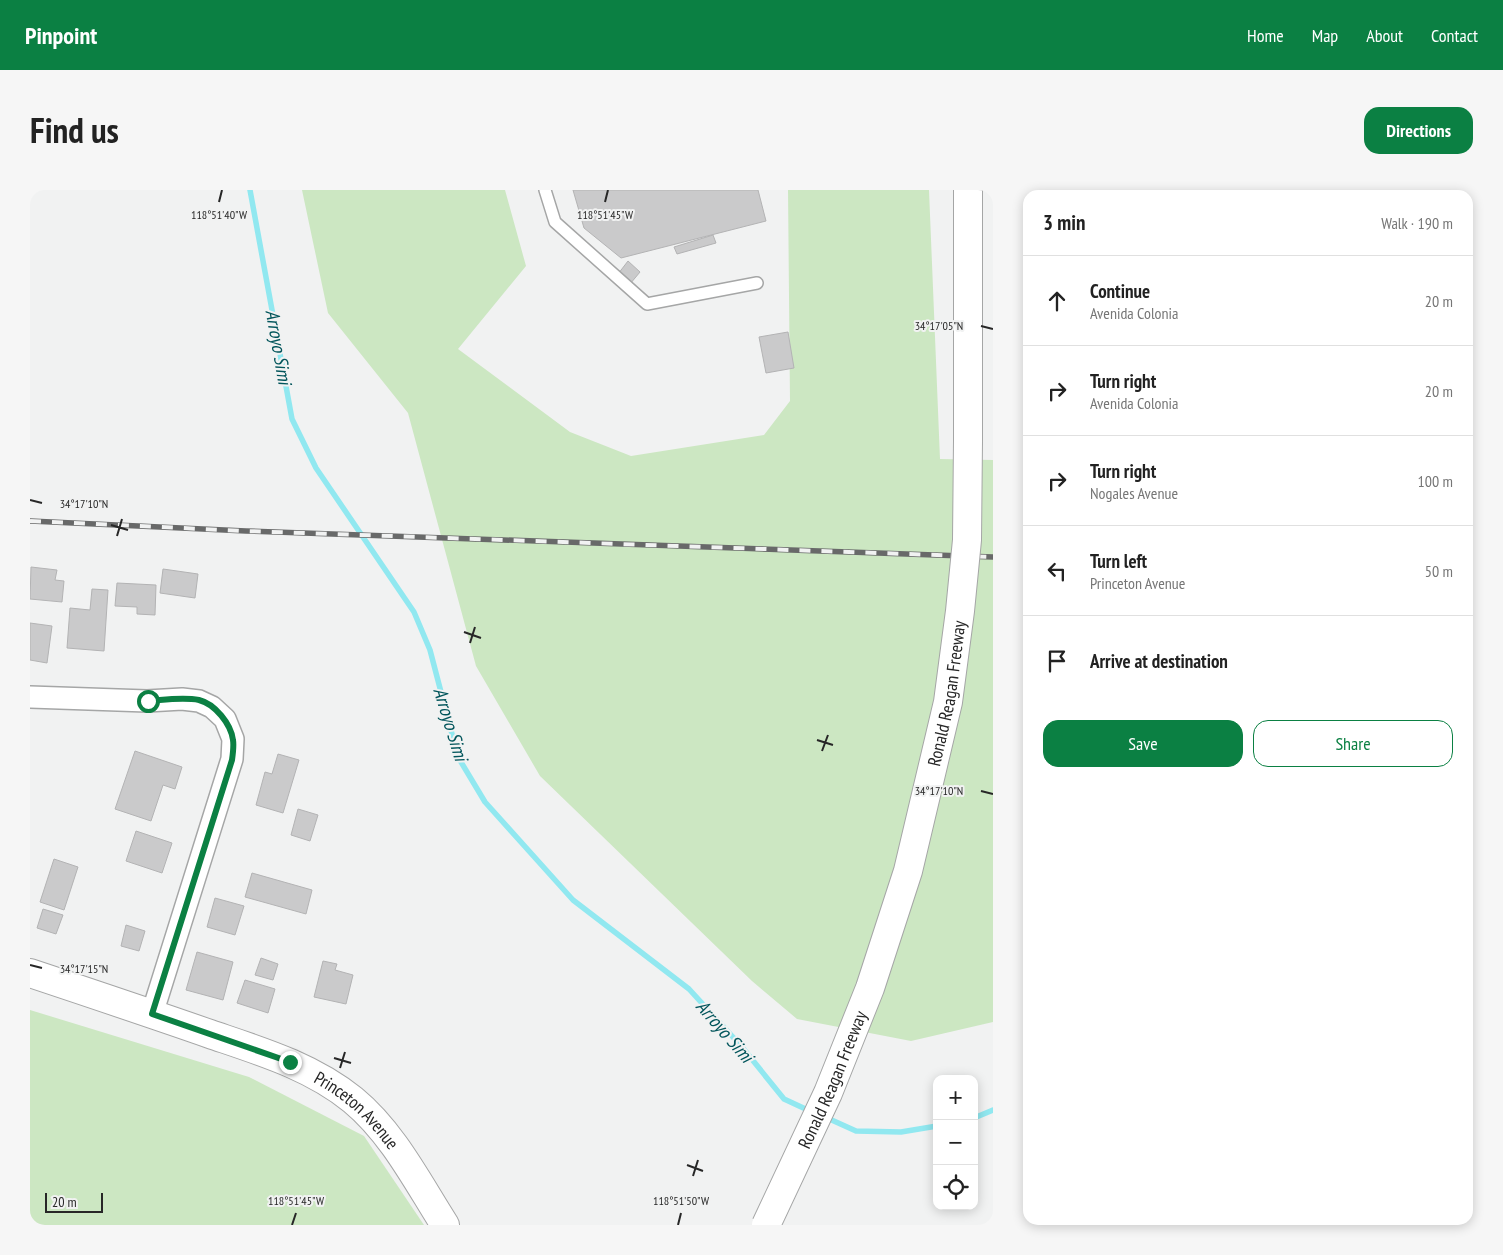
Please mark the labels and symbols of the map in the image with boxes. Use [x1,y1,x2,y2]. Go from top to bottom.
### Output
text: 118°51'40"W [191,207,247,222]
text: 118°51'45"W [577,207,633,222]
water label: Arroyo Simi [261,308,298,389]
text: 34°17'05"N [915,318,963,333]
text: 34°17'10"N [60,496,108,511]
street label: Ronald Reagan Freeway [922,619,970,768]
water label: Arroyo Simi [428,684,474,766]
route start [137,690,160,713]
text: 34°17'10"N [915,783,963,798]
text: 34°17'15"N [60,961,108,976]
water label: Arroyo Simi [691,995,761,1070]
street label: Ronald Reagan Freeway [792,1007,871,1152]
route end [279,1051,302,1074]
street label: Princeton Avenue [311,1066,405,1154]
scale bar [45,1190,102,1213]
text: 118°51'45"W [268,1193,324,1208]
text: 118°51'50"W [653,1193,709,1208]

